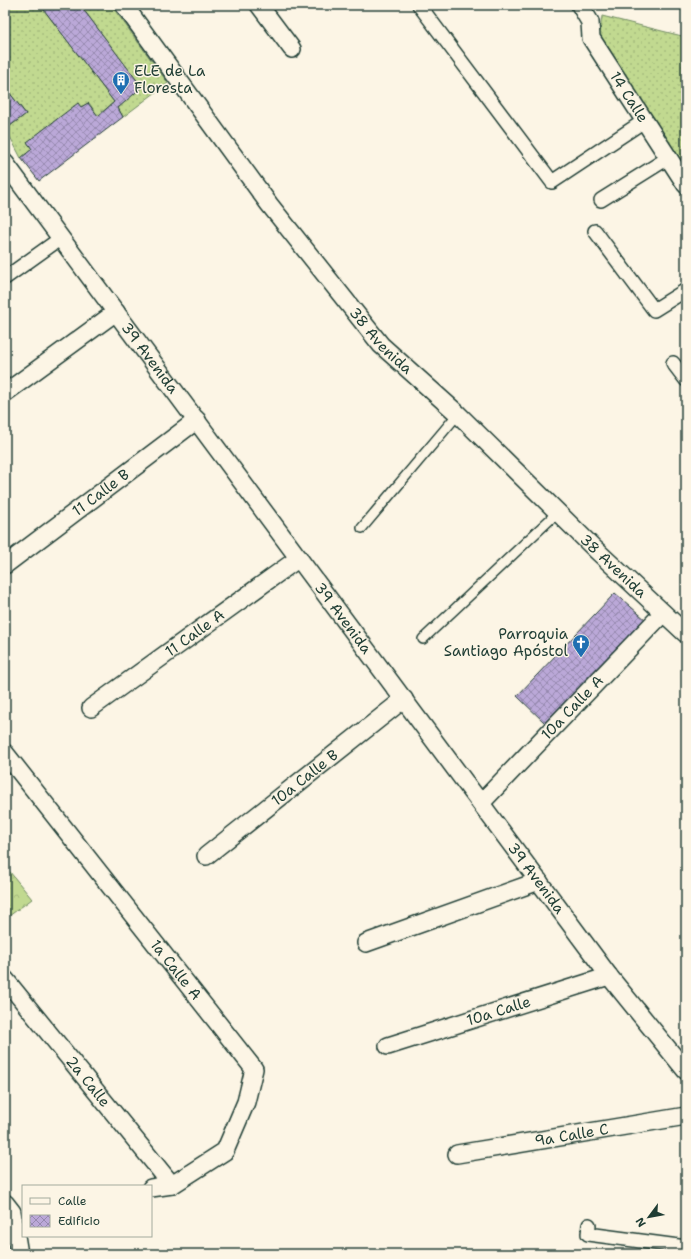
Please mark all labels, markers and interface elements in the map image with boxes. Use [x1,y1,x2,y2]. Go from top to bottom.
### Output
place label: ELE de La Floresta [134,61,206,98]
street label: 14 Calle [605,68,653,126]
building icon: ELE de La Floresta [111,70,131,95]
street label: 38 Avenida [345,303,417,379]
street label: 39 Avenida [117,318,183,398]
street label: 11 Calle B [68,464,134,521]
street label: 38 Avenida [576,530,651,603]
street label: 39 Avenida [310,578,377,658]
street label: 11 Calle A [161,605,229,661]
place label: Parroquia Santiago Apóstol [444,624,569,661]
church icon: Parroquia Santiago Apóstol [571,633,591,658]
street label: 10a Calle A [537,671,608,744]
street label: 10a Calle B [267,745,342,810]
street label: 39 Avenida [503,838,570,918]
street label: 1a Calle A [146,935,206,1004]
street label: 10a Calle [464,991,533,1030]
street label: 2a Calle [61,1052,115,1111]
street label: 9a Calle C [533,1119,610,1151]
legend [22,1185,152,1237]
text: Calle [58,1193,87,1209]
north arrow [629,1197,669,1237]
text: Edificio [58,1213,100,1229]
text: N [632,1214,650,1230]

